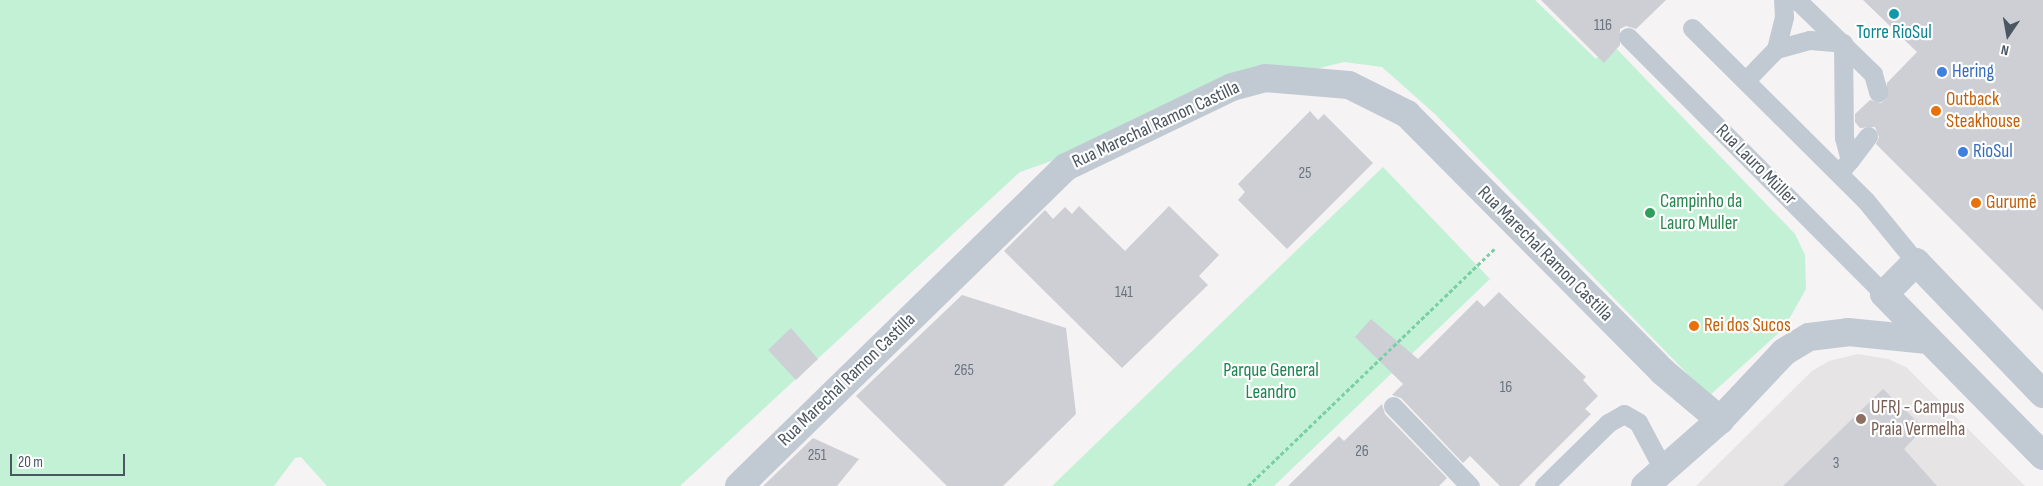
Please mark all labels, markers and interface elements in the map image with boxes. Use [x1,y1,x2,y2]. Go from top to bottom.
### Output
marker: Torre RioSul [1888,8,1900,20]
north arrow [1983,10,2033,60]
house number: 116 [1594,16,1612,36]
place label: Torre RioSul [1856,22,1932,44]
text: N [1999,41,2010,59]
place label: Hering [1952,61,1994,83]
marker: Hering [1936,66,1948,78]
street label: Rua Marechal Ramon Castilla [1069,76,1243,174]
place label: Outback Steakhouse [1946,89,2020,133]
marker: Outback Steakhouse [1930,105,1942,117]
street label: Rua Lauro Müller [1711,120,1801,210]
place label: RioSul [1973,141,2013,163]
marker: RioSul [1957,146,1969,158]
house number: 25 [1298,164,1312,184]
street label: Rua Marechal Ramon Castilla [1473,182,1617,326]
place label: Campinho da Lauro Muller [1660,191,1742,235]
place label: Gurumê [1986,192,2037,214]
marker: Gurumê [1970,197,1982,209]
marker: Campinho da Lauro Muller [1644,207,1656,219]
house number: 141 [1115,283,1133,303]
street label: Rua Marechal Ramon Castilla [774,309,920,451]
place label: Rei dos Sucos [1704,315,1791,337]
marker: Rei dos Sucos [1688,320,1700,332]
park label: Parque General Leandro [1223,360,1319,404]
house number: 265 [954,361,974,381]
house number: 16 [1500,378,1512,398]
place label: UFRJ - Campus Praia Vermelha [1871,397,1965,441]
marker: UFRJ - Campus Praia Vermelha [1855,413,1867,425]
house number: 26 [1355,442,1369,462]
scale bar [12,444,128,476]
house number: 251 [808,446,826,466]
text: 20 m [18,453,43,472]
house number: 3 [1833,454,1839,474]

